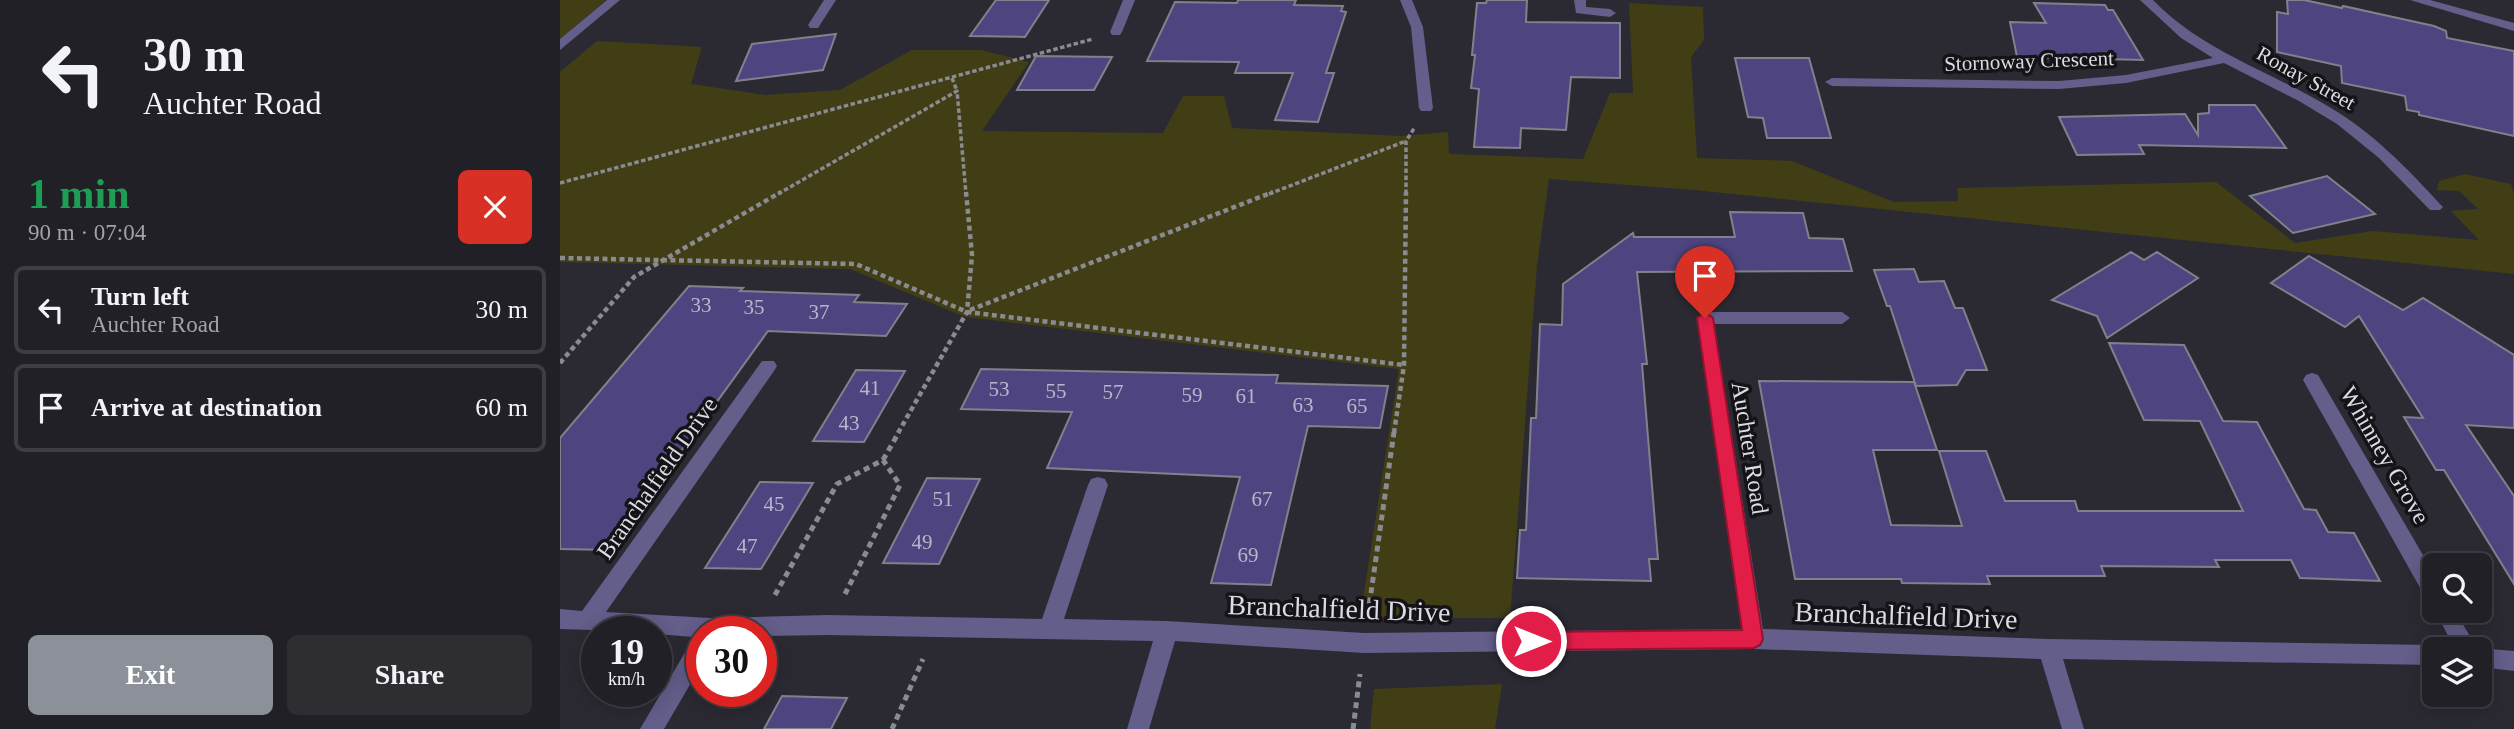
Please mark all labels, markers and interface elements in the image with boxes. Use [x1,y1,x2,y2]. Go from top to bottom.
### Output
text: 30 m [143,27,245,82]
icon: left [28,28,119,119]
street label: Ronay Street [2252,41,2360,115]
street label: Stornoway Crescent [1944,46,2114,76]
text: Auchter Road [143,85,322,121]
button: close [458,170,532,244]
text: 1 min [28,171,130,217]
text: 90 m · 07:04 [28,220,146,245]
pin [1675,246,1735,318]
icon: arrive [1686,257,1724,295]
text: Turn left [91,282,189,311]
icon: left [32,291,70,329]
house number: 33 [691,293,712,317]
text: 30 m [475,295,528,324]
house number: 35 [744,295,765,319]
house number: 37 [809,300,830,324]
text: Auchter Road [91,312,219,337]
house number: 41 [860,376,881,400]
house number: 53 [989,377,1010,401]
house number: 55 [1046,379,1067,403]
house number: 57 [1103,380,1124,404]
street label: Auchter Road [1727,380,1773,516]
street label: Whinney Grove [2335,382,2435,528]
house number: 59 [1182,383,1203,407]
house number: 61 [1236,384,1257,408]
icon: arrive [32,389,70,427]
street label: Branchalfield Drive [592,392,722,564]
text: Arrive at destination [91,393,322,422]
text: 60 m [475,393,528,422]
house number: 63 [1293,393,1314,417]
house number: 65 [1347,394,1368,418]
house number: 43 [839,411,860,435]
house number: 51 [933,487,954,511]
house number: 67 [1252,487,1273,511]
house number: 45 [764,492,785,516]
house number: 49 [912,530,933,554]
house number: 47 [737,534,758,558]
house number: 69 [1238,543,1259,567]
map controls [2422,553,2492,707]
button: search [2422,553,2492,623]
street label: Branchalfield Drive [1227,589,1451,628]
street label: Branchalfield Drive [1794,596,2018,635]
position arrow [1494,604,1568,678]
speed limit sign: 30 [686,616,777,707]
text: 19 [609,633,644,672]
button: Exit [28,635,273,715]
button: Share [287,635,532,715]
button: layers [2422,637,2492,707]
text: km/h [608,669,645,689]

